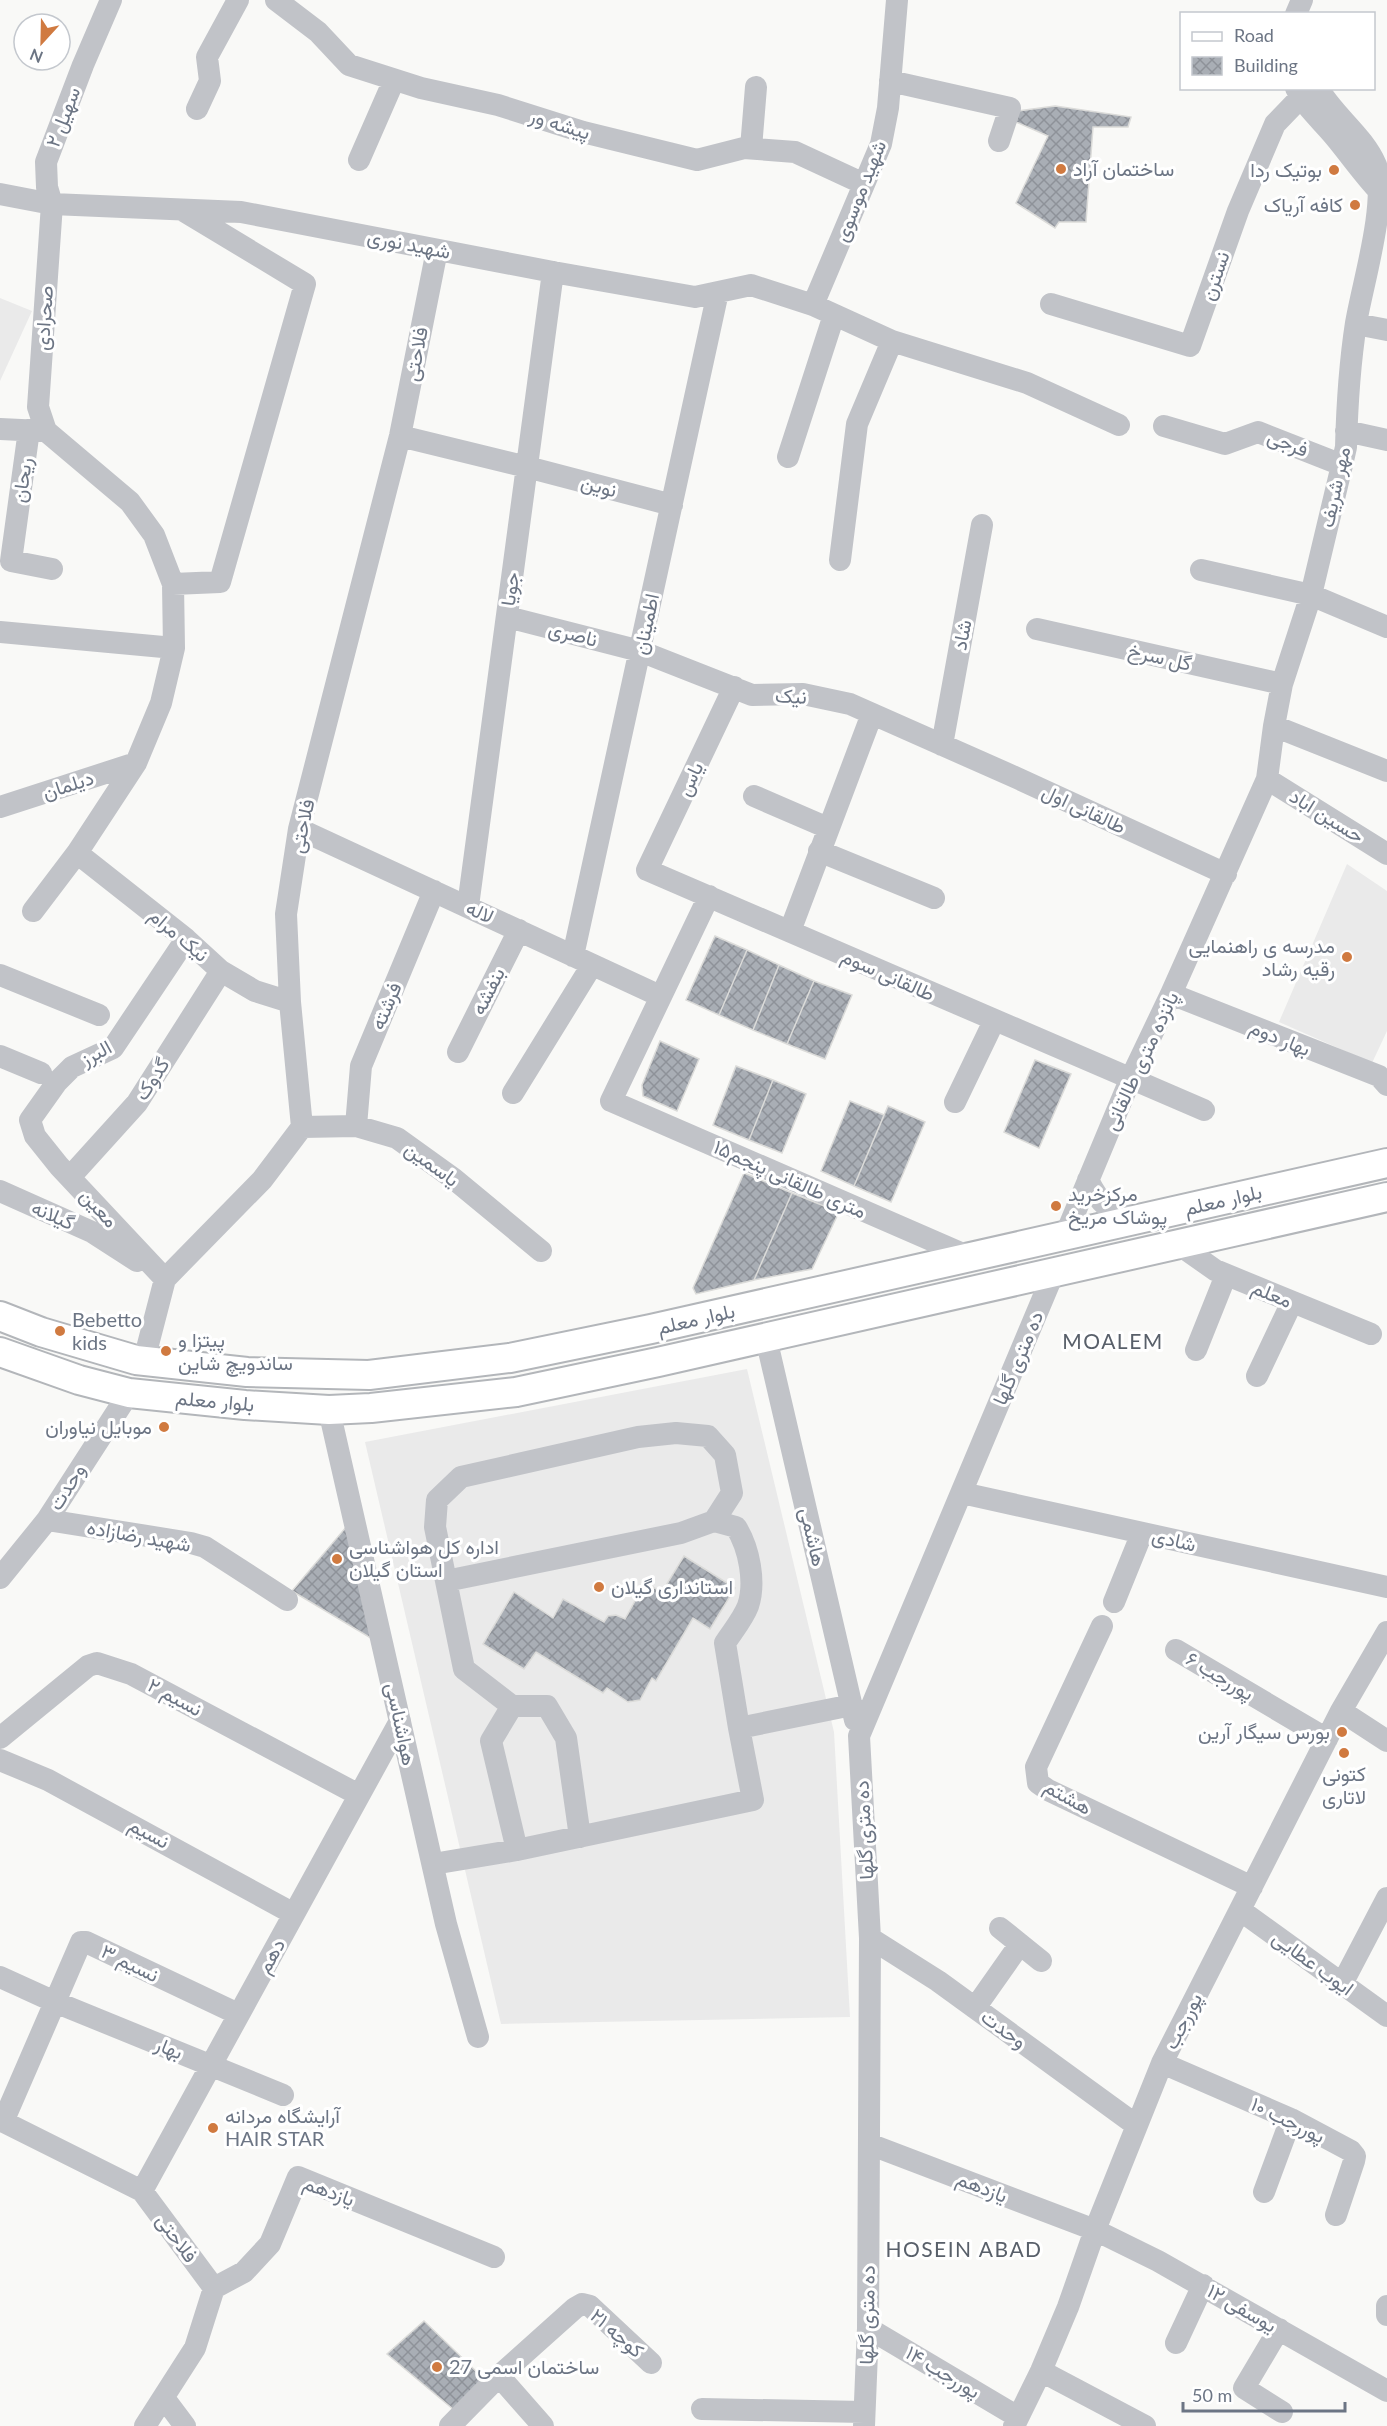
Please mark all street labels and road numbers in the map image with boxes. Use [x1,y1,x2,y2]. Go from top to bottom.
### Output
street label: سهیل ۲ [40,83,86,151]
street label: پیشه ور [525,102,594,146]
street label: شهید موسوی [828,136,892,246]
street label: شهید نوری [365,223,453,265]
street label: نسترن [1194,248,1236,304]
street label: صحرادی [29,285,59,351]
street label: فلاحتی [398,325,433,383]
street label: فرجی [1264,423,1312,463]
street label: مهر شریف [1314,444,1356,530]
street label: ریحان [6,456,38,504]
street label: نوین [578,469,620,503]
street label: جویا [495,570,525,608]
street label: اطمینان [627,591,664,657]
street label: ناصری [546,615,600,653]
street label: شاد [946,618,976,652]
street label: گل سرخ [1126,637,1194,678]
street label: نیک [774,682,808,709]
street label: یاس [671,758,708,800]
street label: دیلمان [39,765,97,805]
street label: طالقانی اول [1038,778,1130,840]
street label: حسین اباد [1285,783,1369,848]
street label: فلاحتی [284,797,319,855]
street label: لاله [463,894,498,928]
street label: نیک مرام [144,902,214,968]
street label: طالقانی سوم [837,943,939,1007]
street label: بنفشه [465,963,510,1019]
street label: فرشته [364,978,408,1034]
street label: پانزده متری طالقانی [1098,988,1185,1135]
street label: بهار دوم [1246,1014,1314,1062]
street label: البرز [75,1034,116,1073]
street label: گدوک [129,1053,175,1105]
street label: ۱۵متری طالقانی پنجم [709,1134,870,1225]
street label: یاسمین [400,1136,464,1192]
street label: بلوار معلم [1182,1178,1264,1222]
street label: معین [75,1183,124,1232]
street label: گیلانه [28,1194,79,1235]
street label: معلم [1248,1274,1296,1314]
street label: بلوار معلم [655,1297,737,1341]
street label: ده متری گلها [987,1307,1049,1409]
street label: بلوار معلم [175,1385,255,1417]
street label: وحدت [43,1459,91,1515]
street label: هاشمی [795,1505,832,1569]
street label: شهید رضازاده [85,1514,193,1558]
street label: شادی [1150,1522,1199,1557]
street label: پوررجب ۶ [1181,1646,1259,1707]
street label: نسیم ٢ [143,1672,207,1722]
street label: هواشناسی [380,1680,422,1768]
street label: هشتم [1040,1773,1096,1821]
street label: ده متری گلها [848,1780,880,1880]
street label: نسیم [124,1812,174,1854]
street label: ایوب عطایی [1267,1925,1359,2001]
street label: دهم [251,1934,291,1978]
street label: نسیم ۳ [97,1938,163,1988]
street label: پوررجب [1158,1988,1209,2054]
street label: وحدت [976,2004,1032,2054]
street label: بهار [150,2030,187,2065]
street label: پوررجب ۱۰ [1246,2091,1329,2150]
street label: یازدهم [953,2165,1011,2209]
street label: یازدهم [300,2170,358,2212]
street label: فلاحتی [151,2208,204,2267]
street label: ده متری گلها [853,2265,881,2365]
street label: یوسفی ۱۲ [1202,2278,1282,2338]
street label: کوچه ۲۱ [584,2303,649,2364]
street label: پوررجب ۱۴ [900,2340,985,2405]

